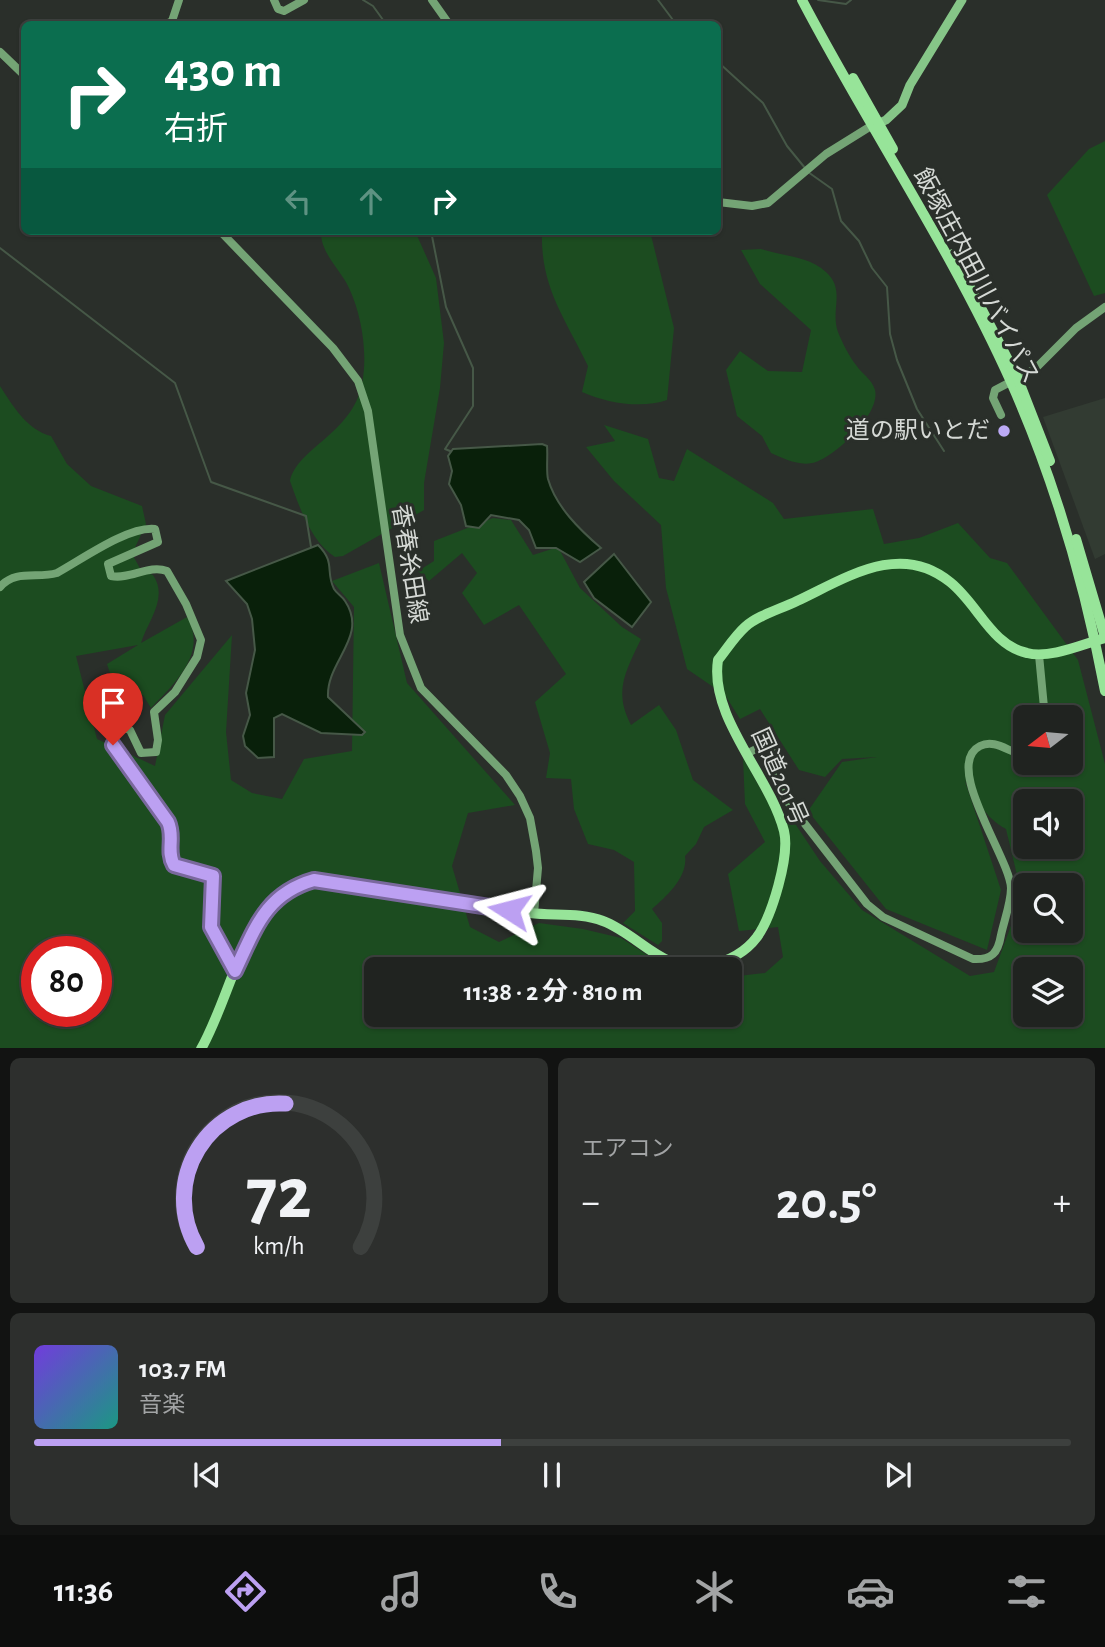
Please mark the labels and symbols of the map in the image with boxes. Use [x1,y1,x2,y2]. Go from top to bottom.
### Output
street label: 飯塚庄内田川バイパス [909,164,1045,387]
place label: 道の駅いとだ [846,417,990,443]
marker: 道の駅いとだ [996,423,1012,439]
street label: 香春糸田線 [388,503,432,625]
pin [83,673,143,745]
north arrow [1013,705,1083,775]
street label: 国道201号 [747,724,813,829]
position arrow [472,873,546,947]
speed limit sign: 80 [21,936,112,1027]

